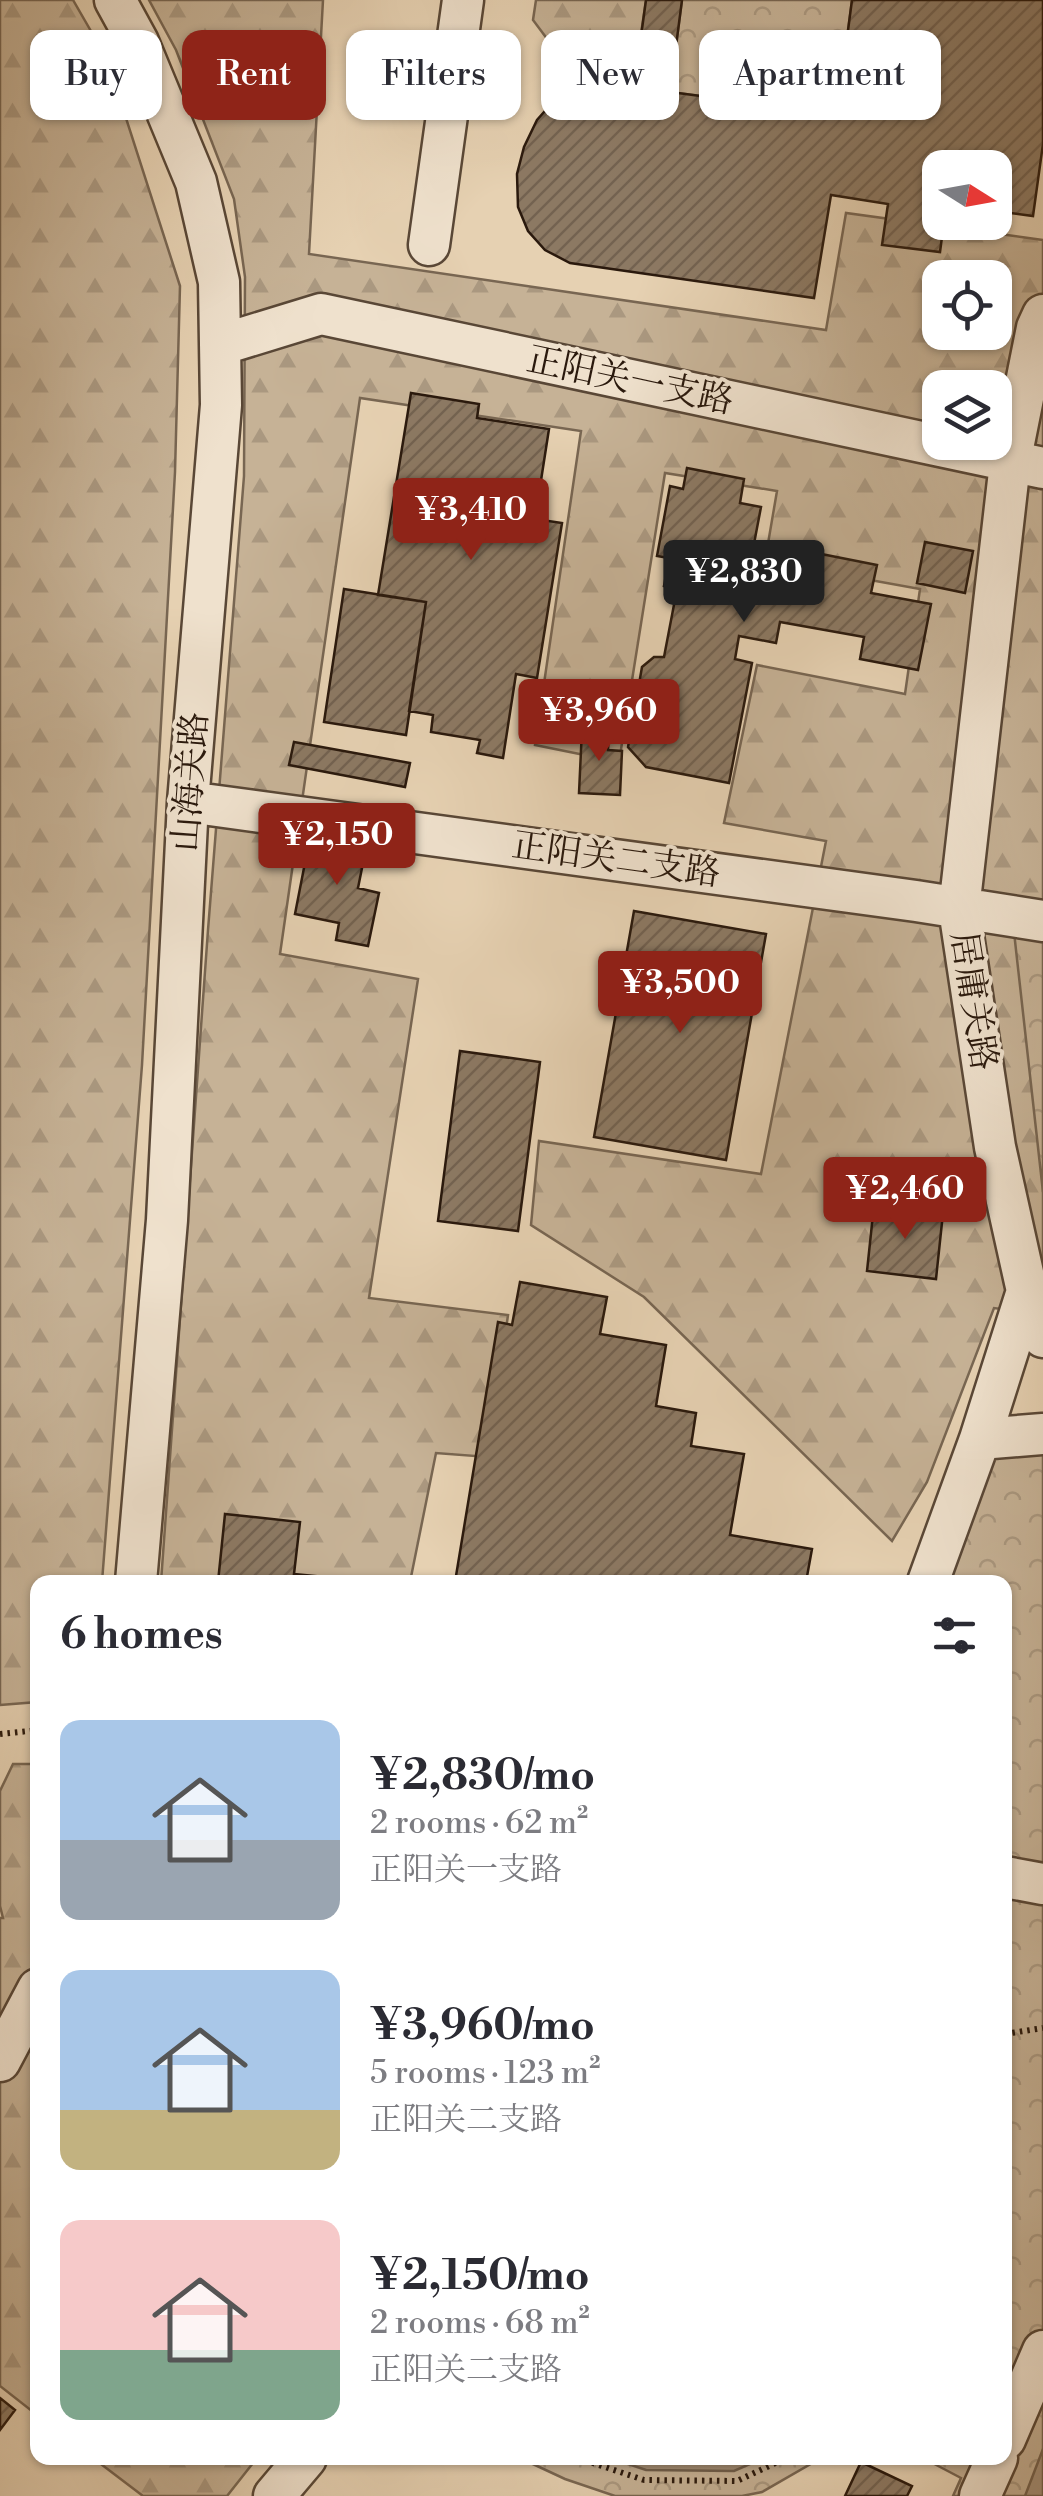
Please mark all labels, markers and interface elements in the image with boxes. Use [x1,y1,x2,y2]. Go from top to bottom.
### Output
chip: Buy [30,30,162,120]
chip: Rent [182,30,326,120]
chip: Filters [346,30,521,120]
chip: New [541,30,679,120]
chip: Apartment [699,30,941,120]
north arrow [922,150,1012,240]
map controls [922,150,1012,460]
button: locate [922,260,1012,350]
street label: 正阳关一支路 [523,338,737,424]
button: layers [922,370,1012,460]
pin: ¥3,410 [390,478,552,563]
text: ¥3,410 [415,490,527,530]
pin: ¥2,830 [663,540,825,625]
text: ¥2,830 [685,552,803,592]
pin: ¥3,960 [518,679,680,764]
text: ¥3,960 [540,691,658,731]
street label: 山海关路 [165,711,217,853]
pin: ¥2,150 [256,803,418,888]
text: ¥2,150 [280,815,394,855]
street label: 正阳关二支路 [509,824,723,896]
street label: 居庸关路 [941,928,1005,1074]
pin: ¥3,500 [599,951,761,1036]
text: ¥3,500 [620,963,740,1003]
pin: ¥2,460 [824,1157,986,1242]
text: ¥2,460 [845,1169,965,1209]
icon: filters [927,1608,982,1663]
text: 6 homes [60,1609,223,1662]
text: ¥2,830/mo [370,1750,595,1803]
icon: home [140,1760,260,1880]
text: 2 rooms · 62 m² [370,1803,588,1843]
text: 正阳关一支路 [370,1850,562,1890]
text: ¥3,960/mo [370,2000,595,2053]
icon: home [140,2010,260,2130]
text: 5 rooms · 123 m² [370,2053,600,2093]
text: 正阳关二支路 [370,2100,562,2140]
text: ¥2,150/mo [370,2250,590,2303]
icon: home [140,2260,260,2380]
text: 2 rooms · 68 m² [370,2303,590,2343]
text: 正阳关二支路 [370,2350,562,2390]

